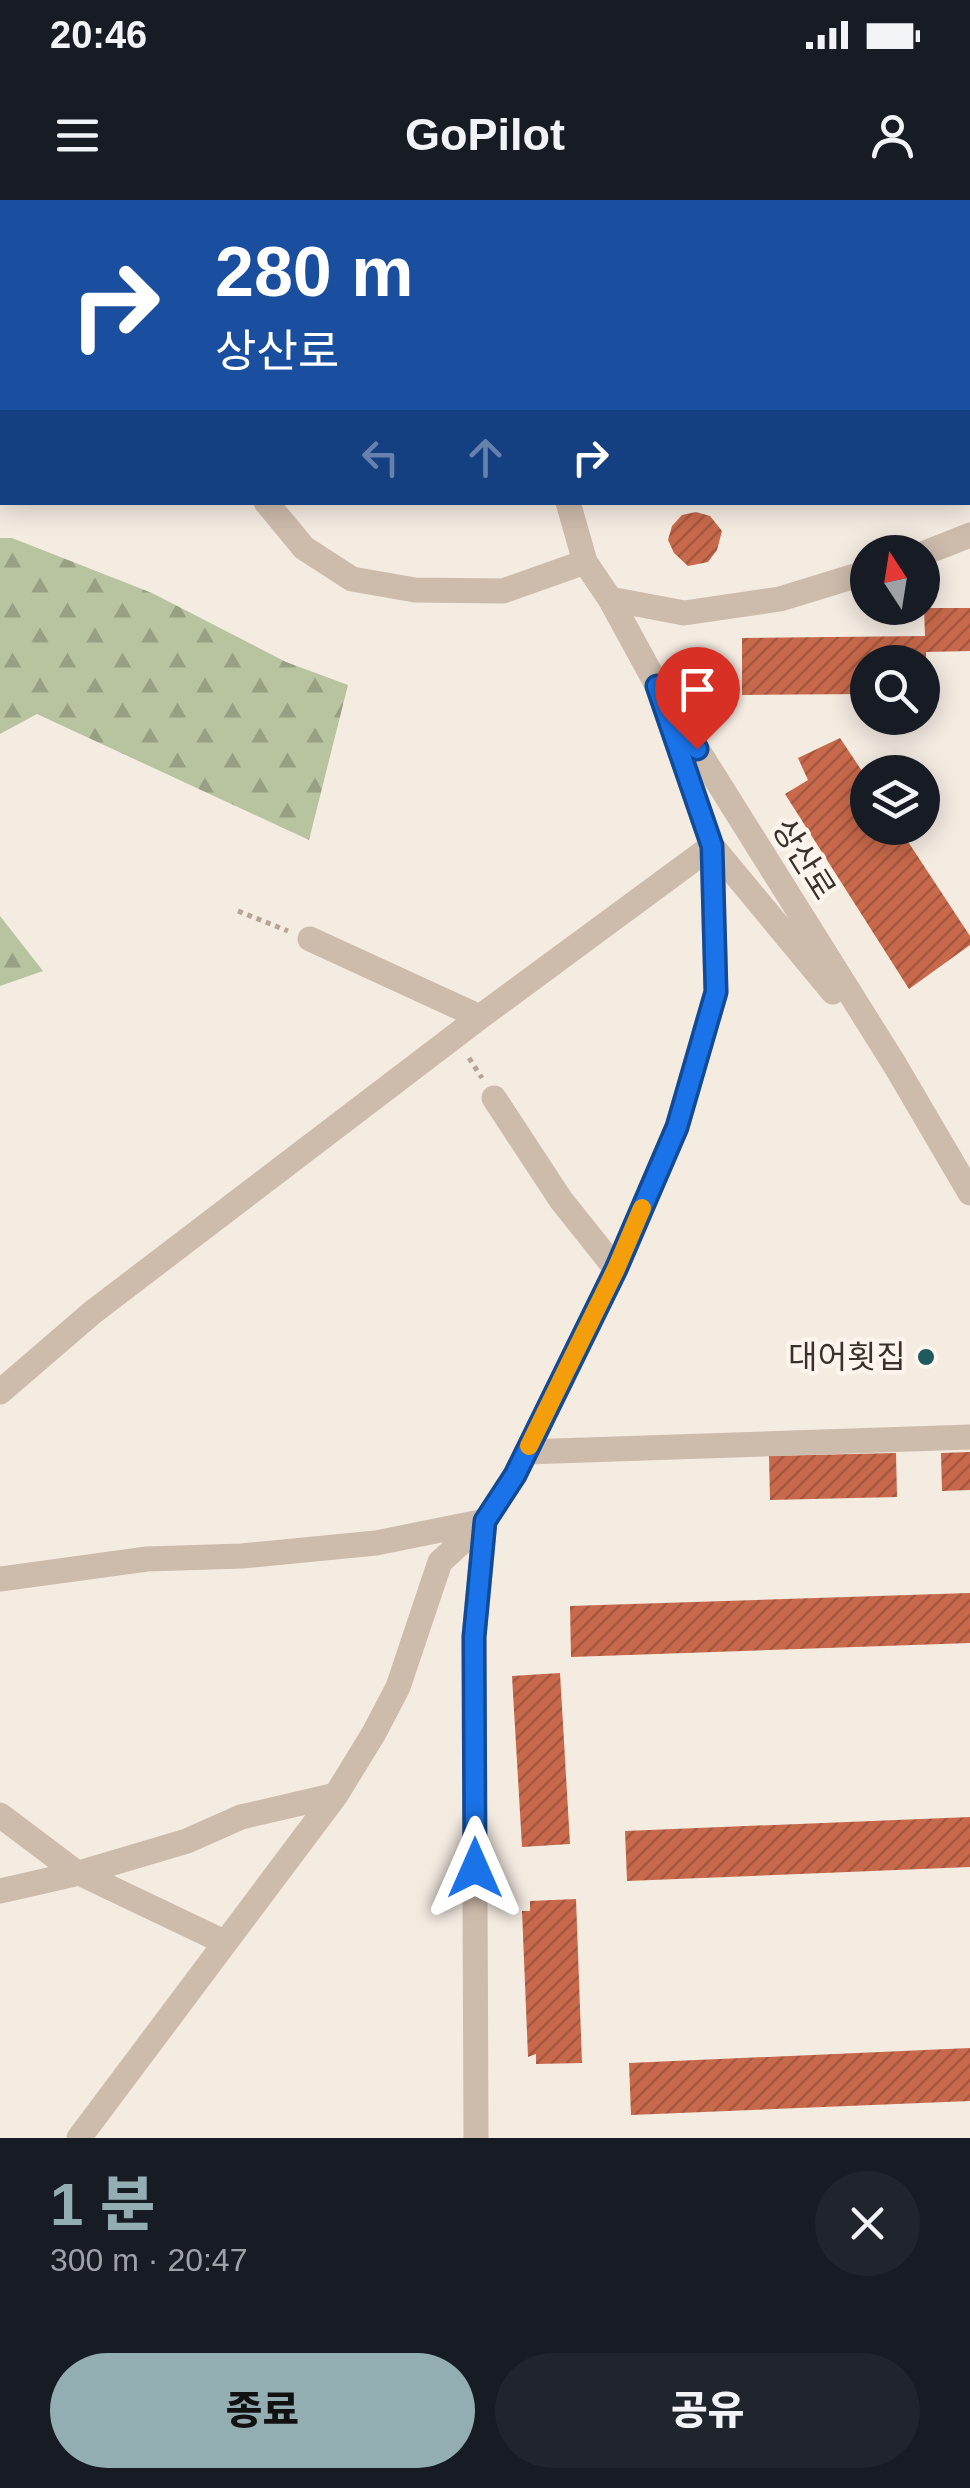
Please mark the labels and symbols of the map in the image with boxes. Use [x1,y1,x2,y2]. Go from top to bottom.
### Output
north arrow [850,535,940,625]
pin [655,647,740,750]
street label: 상산로 [765,812,843,906]
place label: 대어횟집 [788,1339,906,1375]
marker: 대어횟집 [915,1346,937,1368]
position arrow [423,1816,527,1920]

